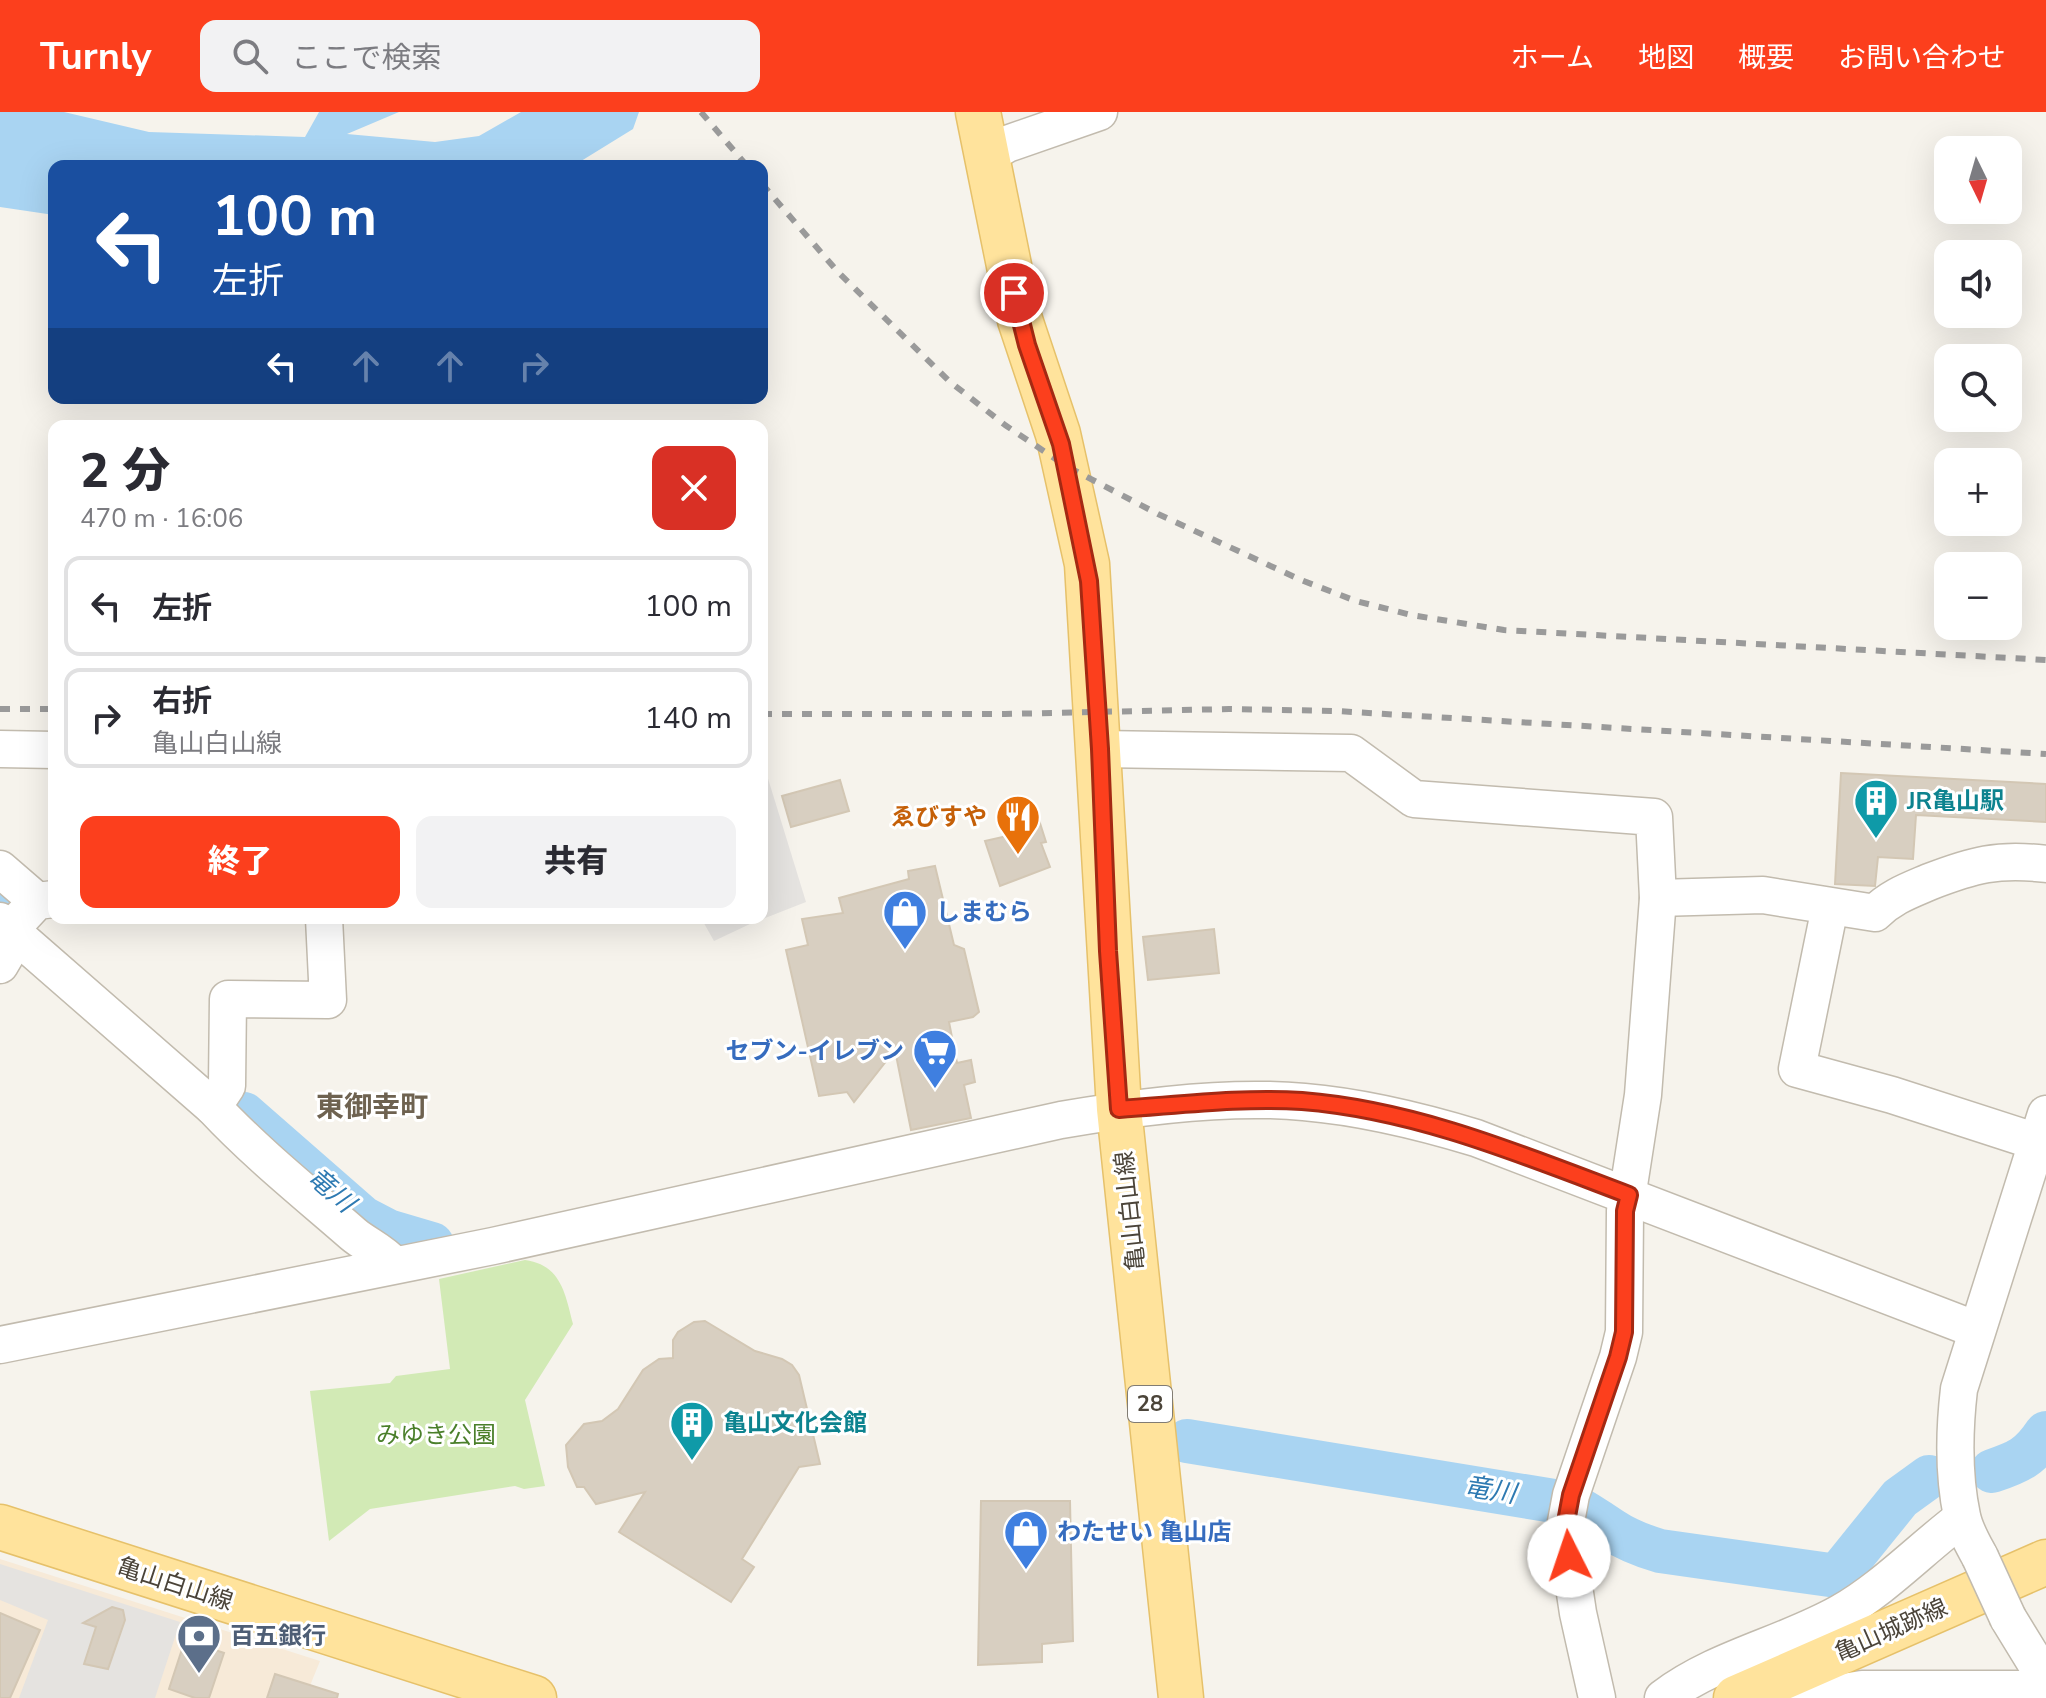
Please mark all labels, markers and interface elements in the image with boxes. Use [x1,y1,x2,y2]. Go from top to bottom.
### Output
search box [200,20,760,92]
text: Turnly [40,31,152,82]
icon: search [228,34,272,78]
text: ここで検索 [292,38,442,79]
text: ホーム [1511,39,1594,77]
text: 地図 [1638,39,1694,77]
text: 概要 [1738,39,1794,77]
text: お問い合わせ [1838,39,2006,77]
north arrow [1934,136,2022,224]
map controls [1934,136,2022,640]
text: 100 m [212,178,377,255]
icon: left [80,192,184,296]
button: sound [1934,240,2022,328]
text: 左折 [212,257,284,306]
pin [980,259,1048,327]
icon: arrive [992,271,1036,315]
icon: left [260,344,304,388]
icon: ahead [344,344,388,388]
icon: ahead [428,344,472,388]
icon: right [512,344,556,388]
button: search [1934,344,2022,432]
text: 2 分 [80,438,170,504]
button: close [652,446,736,530]
button: + [1934,448,2022,536]
text: 470 m · 16:06 [80,501,243,536]
button: − [1934,552,2022,640]
icon: left [84,584,128,628]
text: 100 m [645,586,732,627]
text: 左折 [152,588,212,629]
text: 右折 [152,681,212,722]
icon: right [84,696,128,740]
text: 140 m [645,698,732,739]
text: 亀山白山線 [152,726,282,761]
building icon: JR亀山駅 [1852,777,1900,840]
place label: JR亀山駅 [1906,785,2004,817]
restaurant icon: ゑびすや [994,793,1042,856]
place label: ゑびすや [891,801,987,833]
button: 終了 [80,816,400,908]
button: 共有 [416,816,736,908]
shop icon: しまむら [881,888,929,951]
place label: しまむら [936,896,1032,928]
supermarket icon: セブン-イレブン [911,1027,959,1090]
place label: セブン-イレブン [726,1035,904,1067]
district label: 東御幸町 [316,1088,428,1126]
street label: 亀山白山線 [1108,1150,1152,1272]
water label: 竜川 [300,1160,364,1222]
road number: 28 [1128,1386,1172,1422]
building icon: 亀山文化会館 [668,1399,716,1462]
place label: 亀山文化会館 [723,1407,867,1439]
park label: みゆき公園 [376,1419,496,1451]
water label: 竜川 [1462,1469,1521,1512]
shop icon: わたせい 亀山店 [1002,1508,1050,1571]
position arrow [1527,1514,1611,1598]
place label: わたせい 亀山店 [1057,1516,1231,1548]
street label: 亀山白山線 [113,1550,237,1618]
street label: 亀山城跡線 [1830,1591,1952,1669]
bank icon: 百五銀行 [175,1612,223,1675]
place label: 百五銀行 [230,1620,326,1652]

